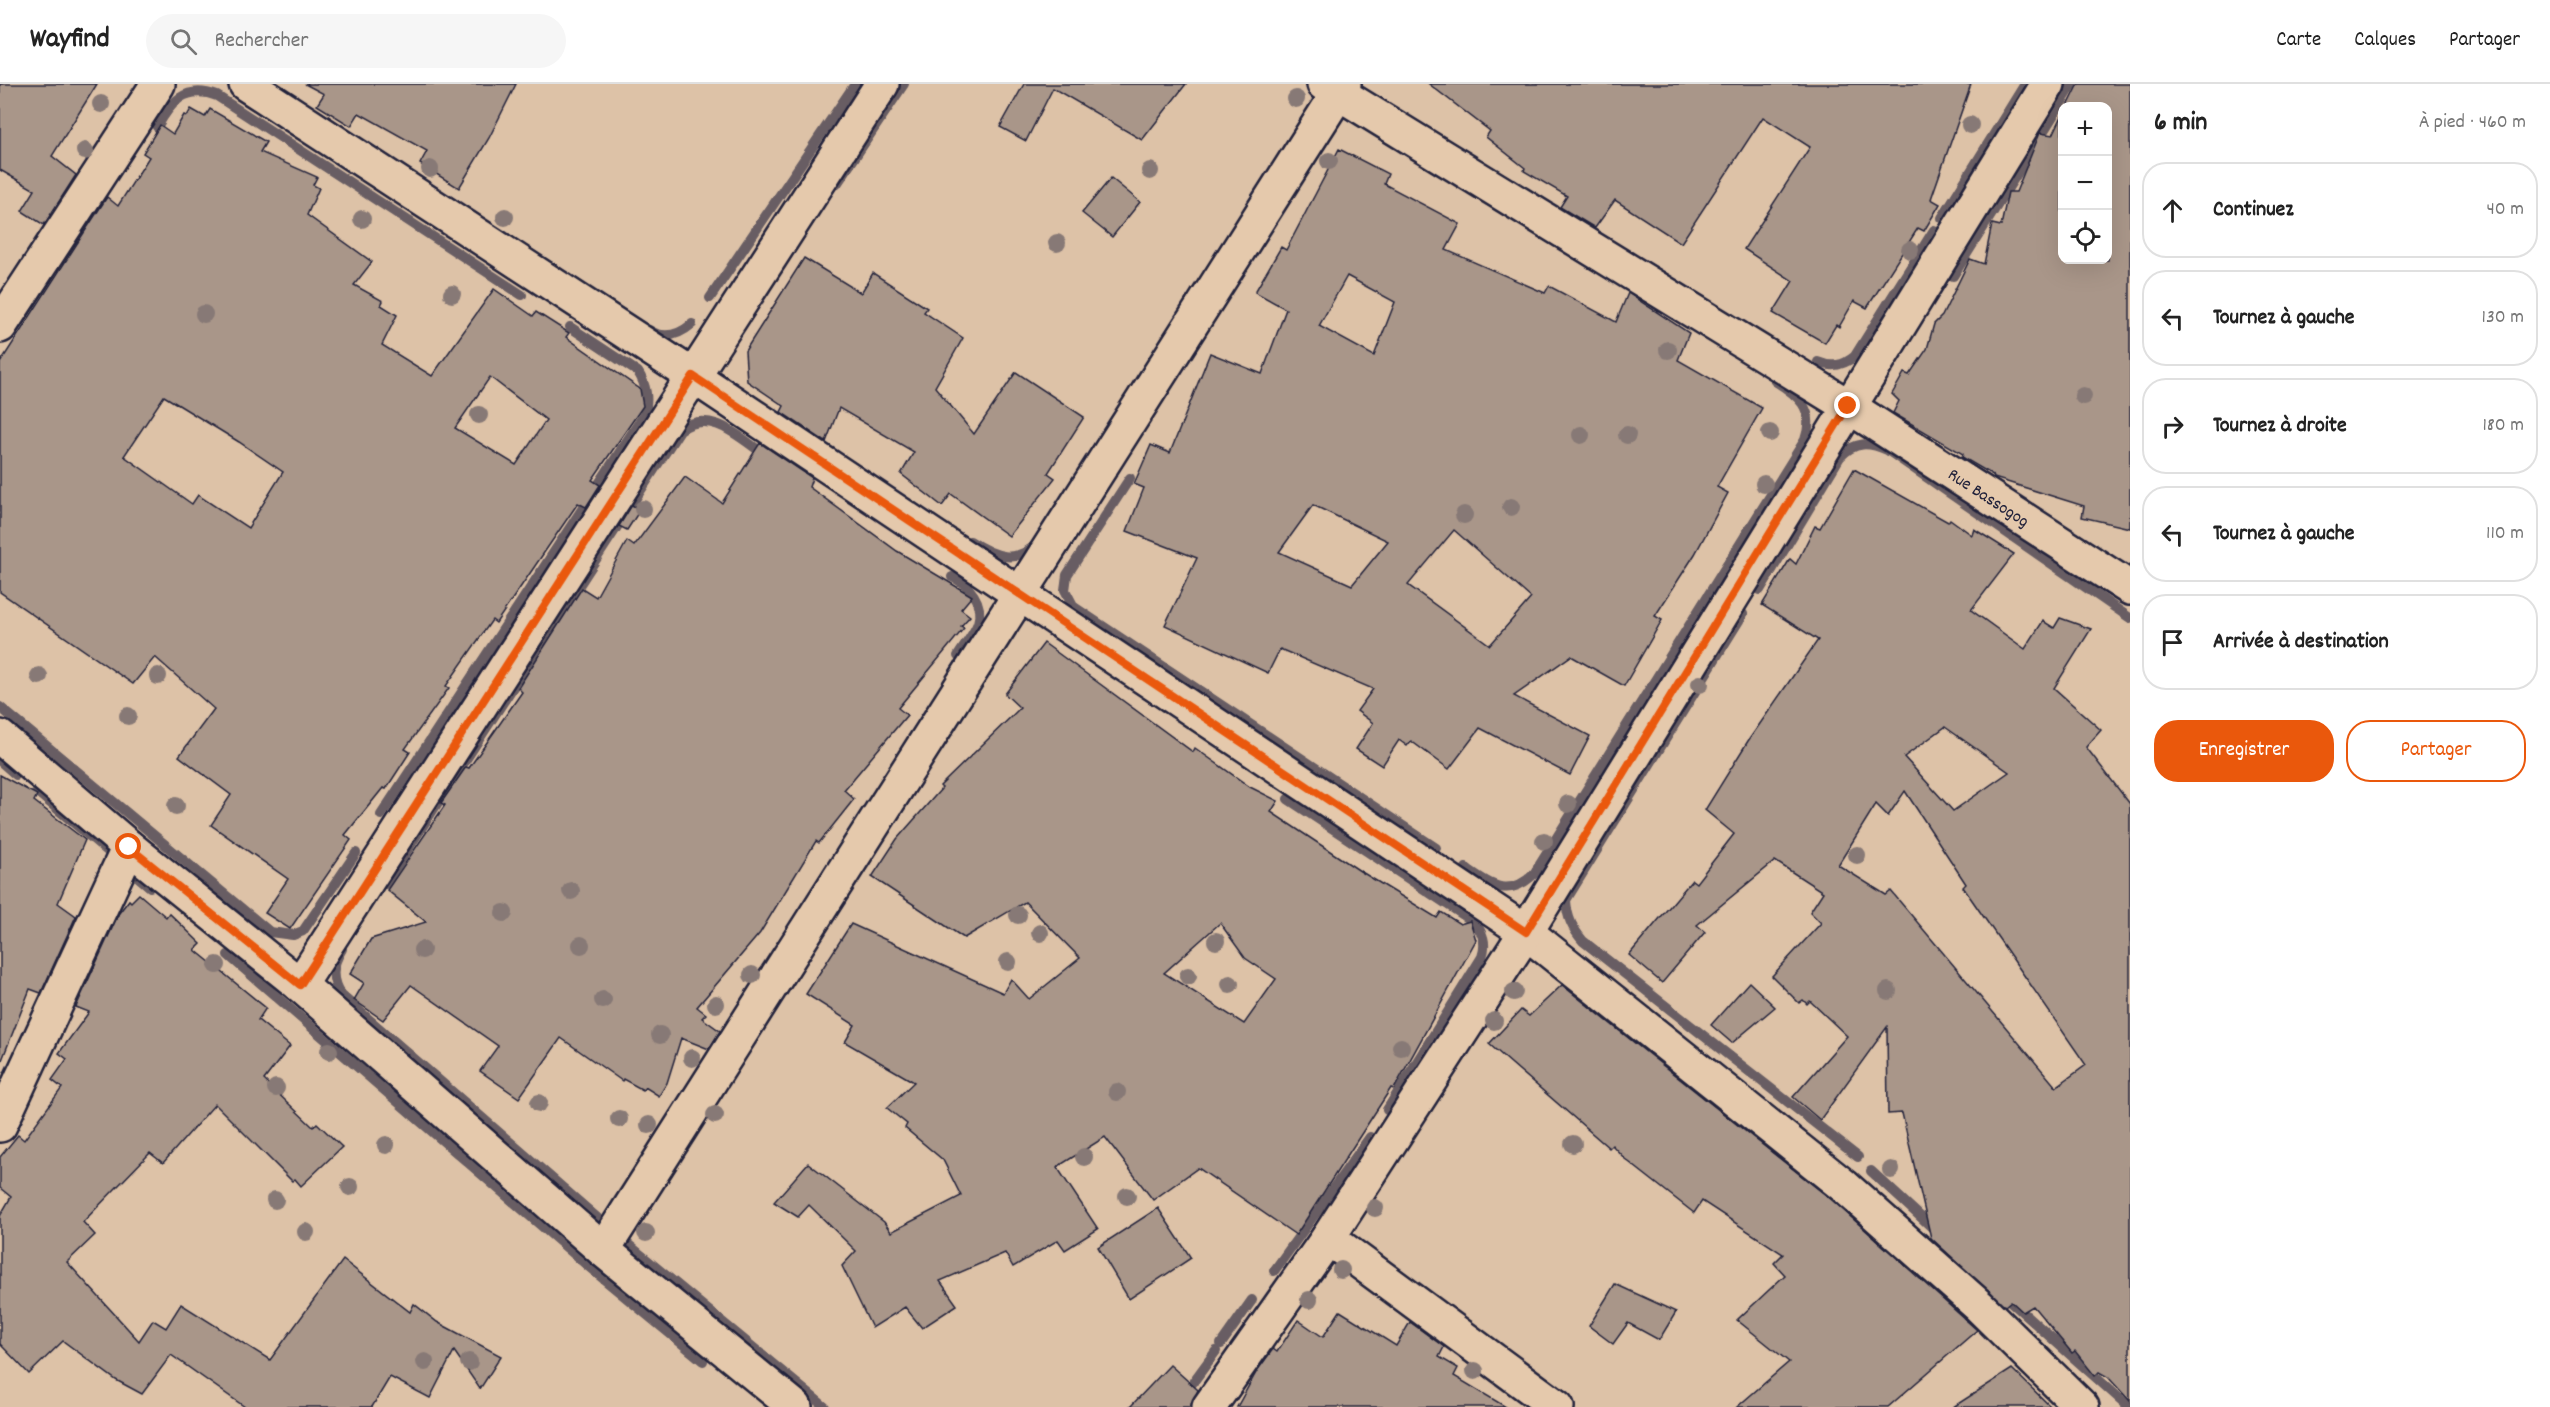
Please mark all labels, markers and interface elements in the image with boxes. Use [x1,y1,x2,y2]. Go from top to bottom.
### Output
search box [146,14,566,68]
text: Wayfind [30,21,110,61]
icon: search [167,25,200,58]
text: Rechercher [215,26,308,57]
text: Carte [2276,26,2321,56]
text: Calques [2354,26,2416,56]
text: Partager [2449,26,2520,56]
map controls [2058,102,2112,264]
button: + [2058,102,2112,156]
text: 6 min [2154,105,2207,142]
text: À pied · 460 m [2419,109,2526,137]
button: − [2058,156,2112,210]
icon: ahead [2156,194,2189,227]
text: Continuez [2213,195,2294,226]
text: 40 m [2486,196,2524,224]
button: locate [2058,210,2112,264]
icon: left [2156,302,2189,335]
text: Tournez à gauche [2213,303,2355,334]
text: 130 m [2482,304,2524,332]
route end [1834,392,1860,418]
icon: right [2156,410,2189,443]
text: Tournez à droite [2213,411,2347,442]
text: 180 m [2482,412,2524,440]
street label: Rue Bassogog [1942,463,2033,535]
icon: left [2156,518,2189,551]
text: Tournez à gauche [2213,519,2355,550]
text: 110 m [2486,520,2524,548]
icon: arrive [2156,626,2189,659]
text: Arrivée à destination [2213,627,2389,658]
button: Enregistrer [2154,720,2334,782]
button: Partager [2346,720,2526,782]
route start [115,833,141,859]

